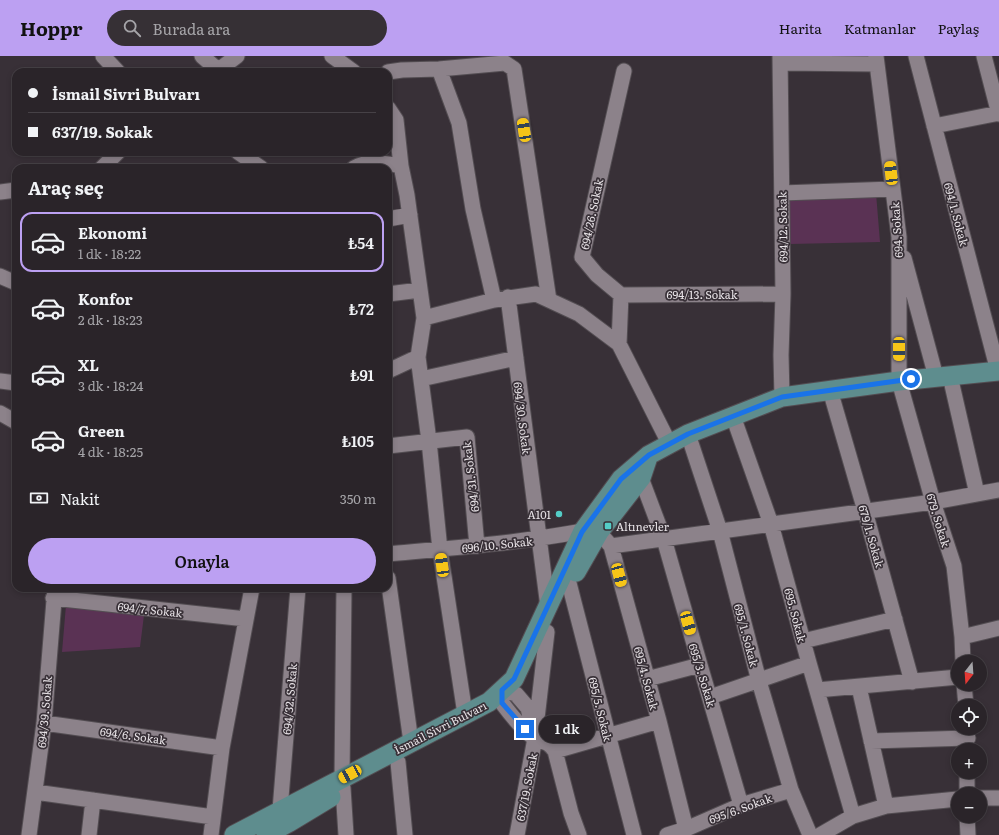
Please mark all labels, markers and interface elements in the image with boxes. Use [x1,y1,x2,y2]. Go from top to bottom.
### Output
search box [107,10,387,46]
text: Hoppr [20,14,83,42]
icon: search [121,17,143,39]
text: Burada ara [153,17,230,40]
text: Harita [779,18,822,38]
text: Katmanlar [844,18,916,38]
text: Paylaş [938,18,979,38]
text: İsmail Sivri Bulvarı [52,82,200,105]
car [516,117,532,143]
text: 637/19. Sokak [52,120,153,143]
car [884,160,898,186]
text: Araç seç [28,174,104,201]
street label: 694/26. Sokak [576,177,606,251]
street label: 694/1. Sokak [941,181,973,248]
street label: 694/12. Sokak [773,191,791,262]
street label: 694. Sokak [886,201,906,258]
text: Ekonomi [78,221,147,244]
icon: car [30,224,66,260]
text: ₺54 [348,231,374,254]
text: 1 dk · 18:22 [78,244,141,263]
street label: 694/13. Sokak [667,286,738,302]
text: Konfor [78,287,133,310]
icon: car [30,290,66,326]
text: ₺72 [349,297,374,320]
text: 2 dk · 18:23 [78,310,143,329]
car [893,337,905,361]
text: XL [78,353,99,376]
icon: car [30,356,66,392]
text: ₺91 [350,363,374,386]
route start [902,370,920,388]
text: 3 dk · 18:24 [78,376,143,395]
street label: 694/30. Sokak [511,381,535,455]
text: Green [78,419,125,442]
icon: car [30,422,66,458]
text: ₺105 [341,429,374,452]
street label: 694/31. Sokak [458,441,482,513]
text: 4 dk · 18:25 [78,442,143,461]
icon: cash [28,487,50,509]
text: Nakit [60,487,100,510]
text: 350 m [340,489,376,508]
street label: 679. Sokak [923,491,955,549]
street label: 679/1. Sokak [855,503,889,569]
place label: A101 [528,506,552,522]
marker: A101 [554,509,564,519]
place label: Altınevler [616,518,670,534]
marker: Altınevler [603,521,613,531]
street label: 696/10. Sokak [461,532,534,556]
button: Onayla [28,538,376,584]
car [434,552,450,578]
car [610,562,628,588]
street label: 695. Sokak [781,586,811,644]
street label: 694/7. Sokak [117,598,183,620]
street label: 695/1. Sokak [731,602,763,669]
car [679,610,697,636]
street label: 695/3. Sokak [686,641,720,709]
street label: 695/4. Sokak [631,645,663,712]
north arrow [951,655,987,691]
map controls [951,655,987,823]
street label: 694/32. Sokak [278,662,300,735]
street label: 694/39. Sokak [33,675,55,749]
street label: 695/5. Sokak [585,675,617,743]
street label: İsmail Sivri Bulvarı [391,697,489,757]
button: locate [951,699,987,735]
callout: 1 dk [539,715,595,743]
text: 1 dk [555,719,579,738]
route end [516,720,534,738]
street label: 694/6. Sokak [99,722,167,748]
button: + [951,743,987,779]
street label: 637/19. Sokak [512,751,540,822]
car [337,763,363,785]
button: − [951,787,987,823]
street label: 695/6. Sokak [706,789,774,827]

